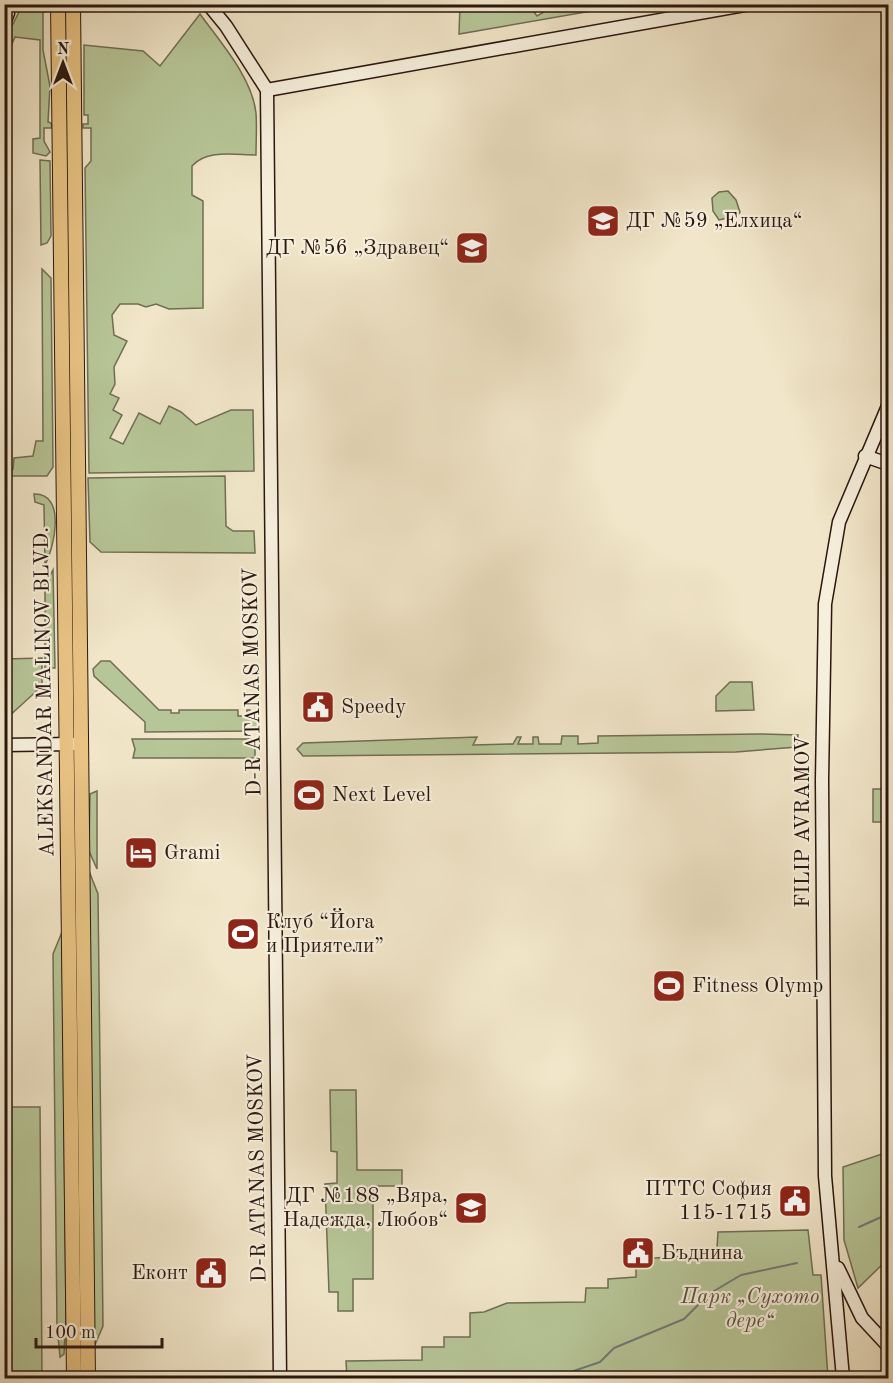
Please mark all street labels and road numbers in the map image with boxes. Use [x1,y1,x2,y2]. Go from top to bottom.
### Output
street label: ALEKSANDAR MALINOV BLVD. [32,527,58,857]
street label: D-R ATANAS MOSKOV [241,568,265,796]
street label: FILIP AVRAMOV [793,736,814,908]
street label: D-R ATANAS MOSKOV [246,1054,270,1282]

